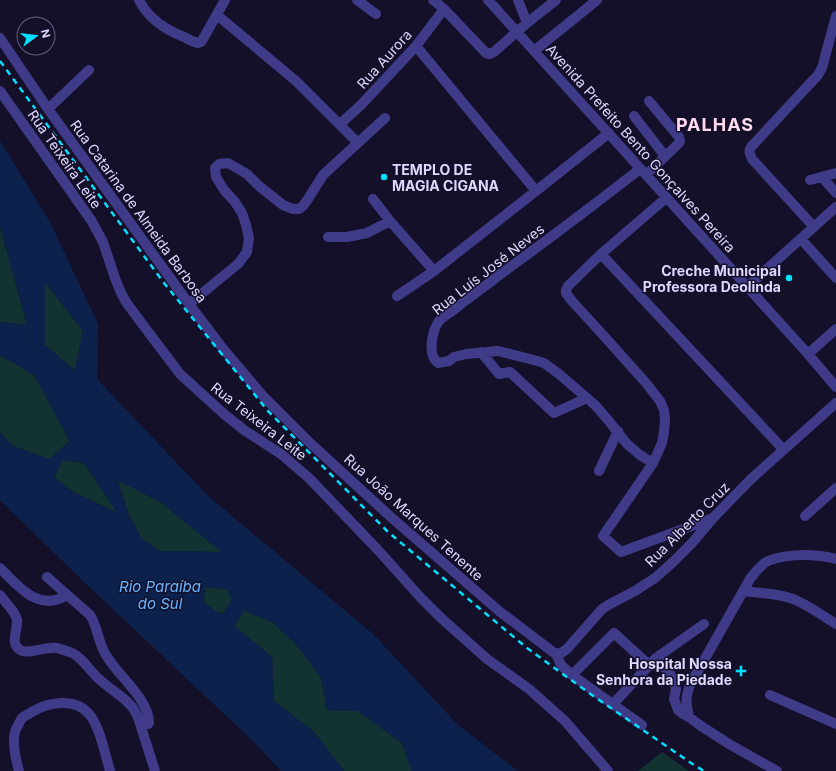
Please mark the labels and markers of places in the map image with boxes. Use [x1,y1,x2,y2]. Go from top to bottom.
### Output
place label: TEMPLO DE MAGIA CIGANA [392,161,500,194]
marker: TEMPLO DE MAGIA CIGANA [379,172,389,182]
place label: Creche Municipal Professora Deolinda [643,262,781,295]
marker: Creche Municipal Professora Deolinda [784,273,794,283]
place label: Hospital Nossa Senhora da Piedade [596,655,732,688]
marker: Hospital Nossa Senhora da Piedade [735,665,747,677]

